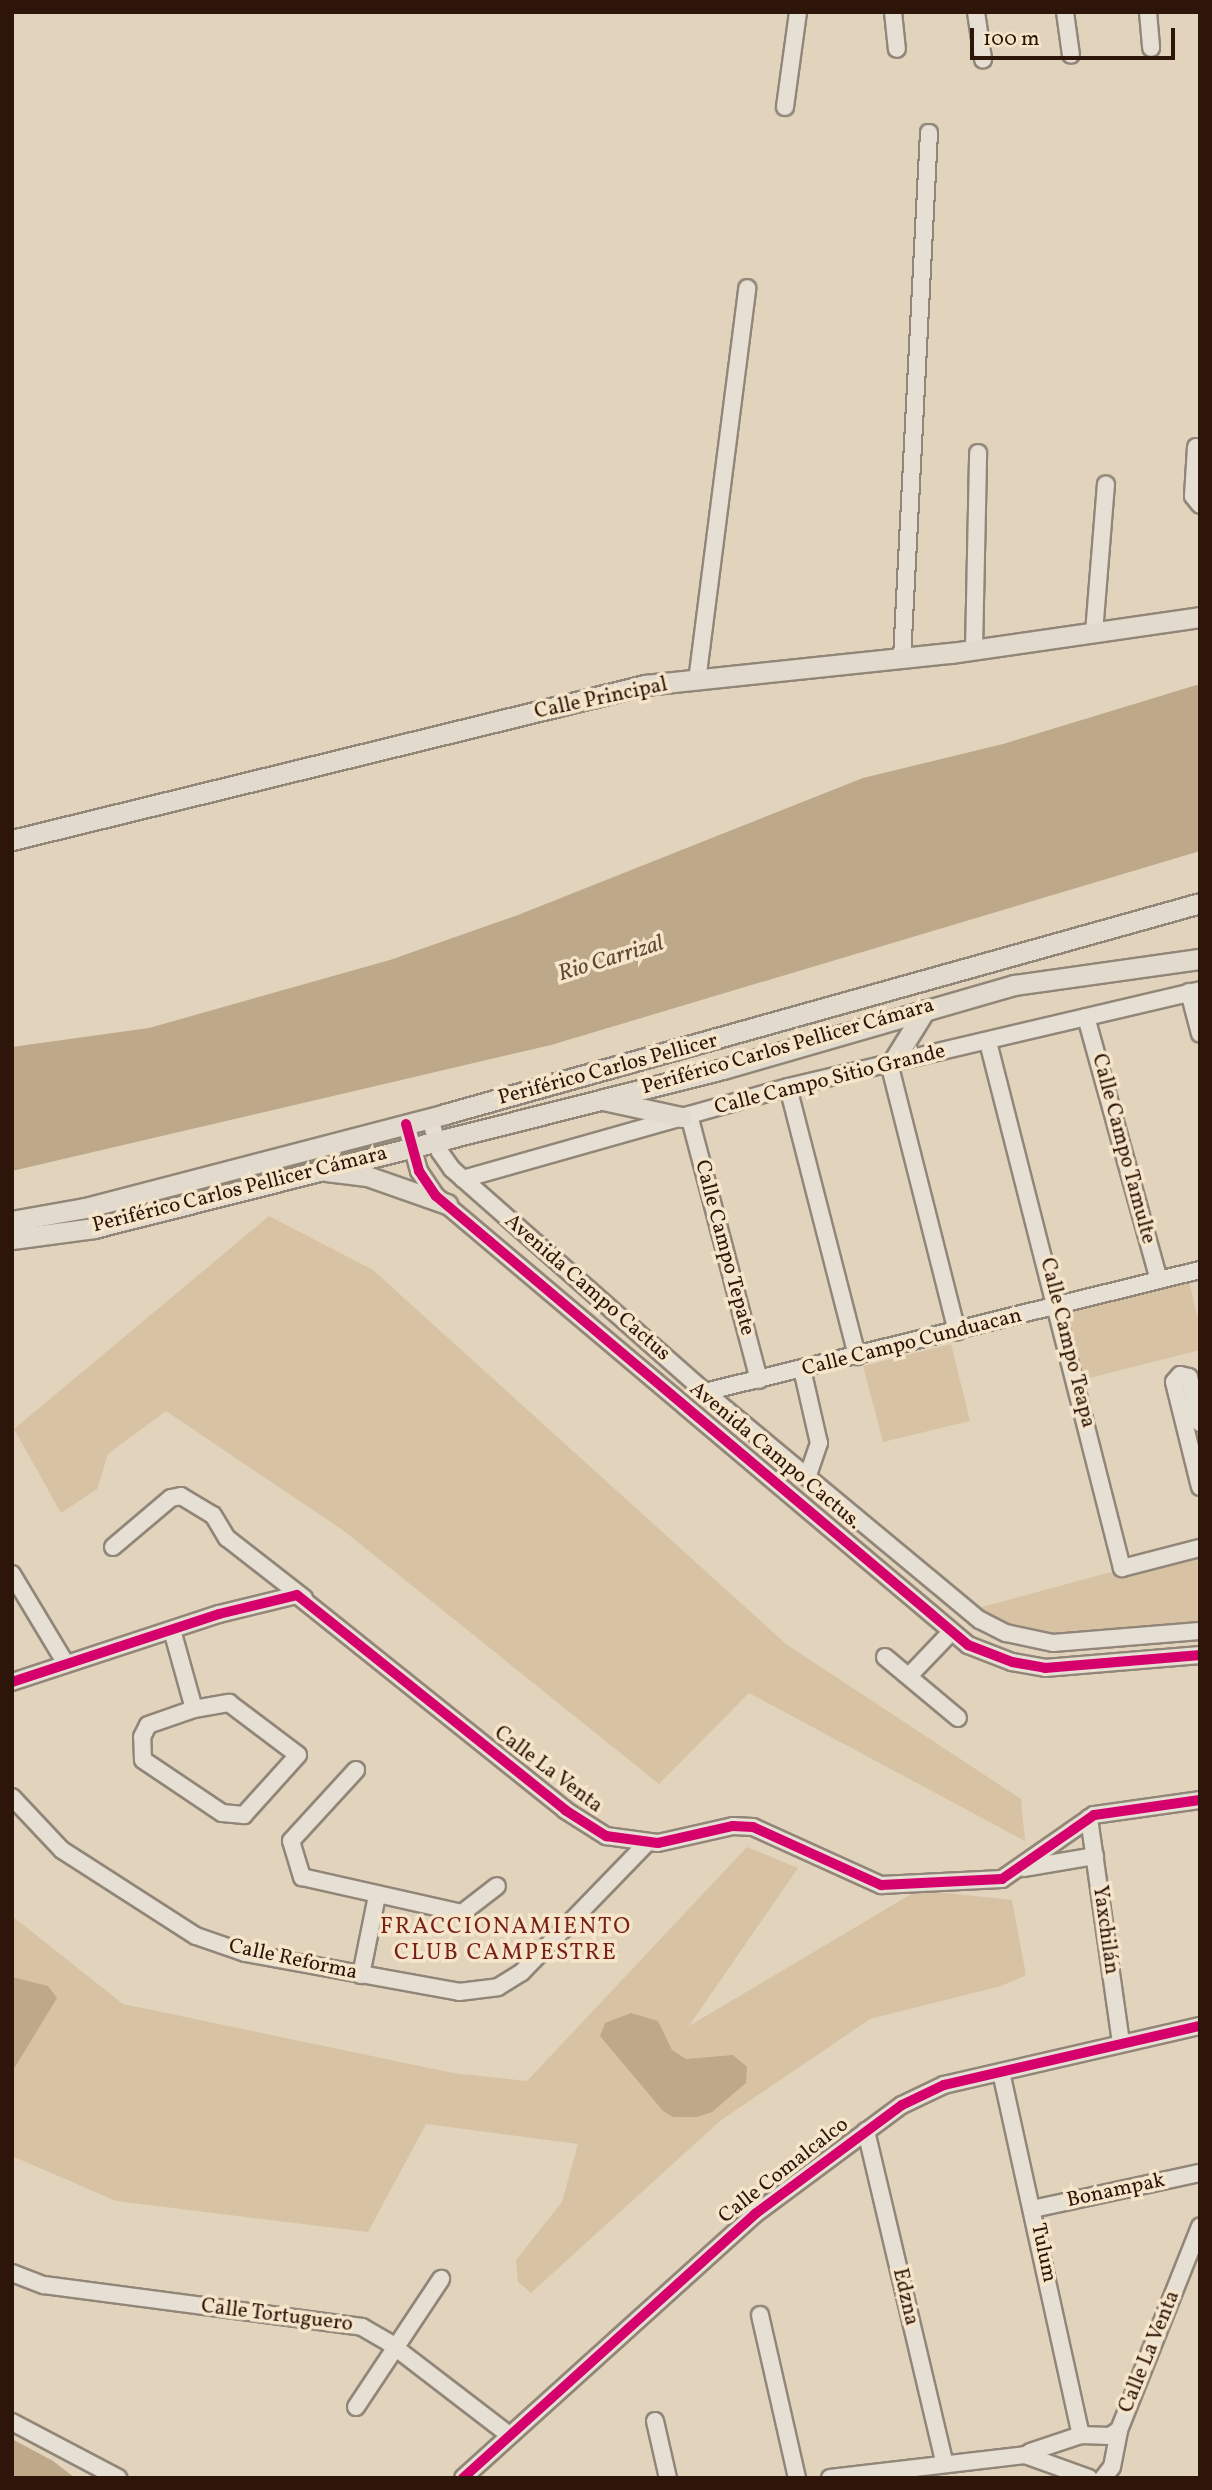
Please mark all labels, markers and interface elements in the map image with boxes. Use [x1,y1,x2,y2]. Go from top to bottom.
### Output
scale bar [974,14,1179,58]
text: 100 m [983,25,1040,54]
street label: Calle Principal [532,673,670,725]
water label: Rio Carrizal [555,930,667,988]
street label: Periférico Carlos Pellicer Cámara [639,993,937,1101]
street label: Periférico Carlos Pellicer [495,1029,721,1111]
street label: Calle Campo Sitio Grande [712,1039,948,1121]
street label: Calle Campo Tamulte [1085,1051,1161,1247]
street label: Periférico Carlos Pellicer Cámara [90,1141,390,1239]
street label: Calle Campo Tepate [688,1157,760,1339]
street label: Avenida Campo Cactus [499,1209,675,1367]
street label: Calle Campo Teapa [1034,1255,1100,1431]
street label: Calle Campo Cunduacan [799,1303,1025,1383]
street label: Avenida Campo Cactus. [684,1377,866,1535]
street label: Calle La Venta [488,1721,608,1819]
street label: Yaxchilán [1086,1884,1124,1976]
district label: FRACCIONAMIENTO CLUB CAMPESTRE [382,1913,630,1967]
street label: Calle Reforma [226,1934,360,1986]
street label: Calle Comalcalco [714,2113,854,2229]
street label: Bonampak [1065,2168,1167,2214]
street label: Tulum [1024,2221,1062,2285]
street label: Edzna [886,2266,924,2328]
street label: Calle La Venta [1114,2287,1186,2417]
street label: Calle Tortuguero [199,2294,355,2338]

